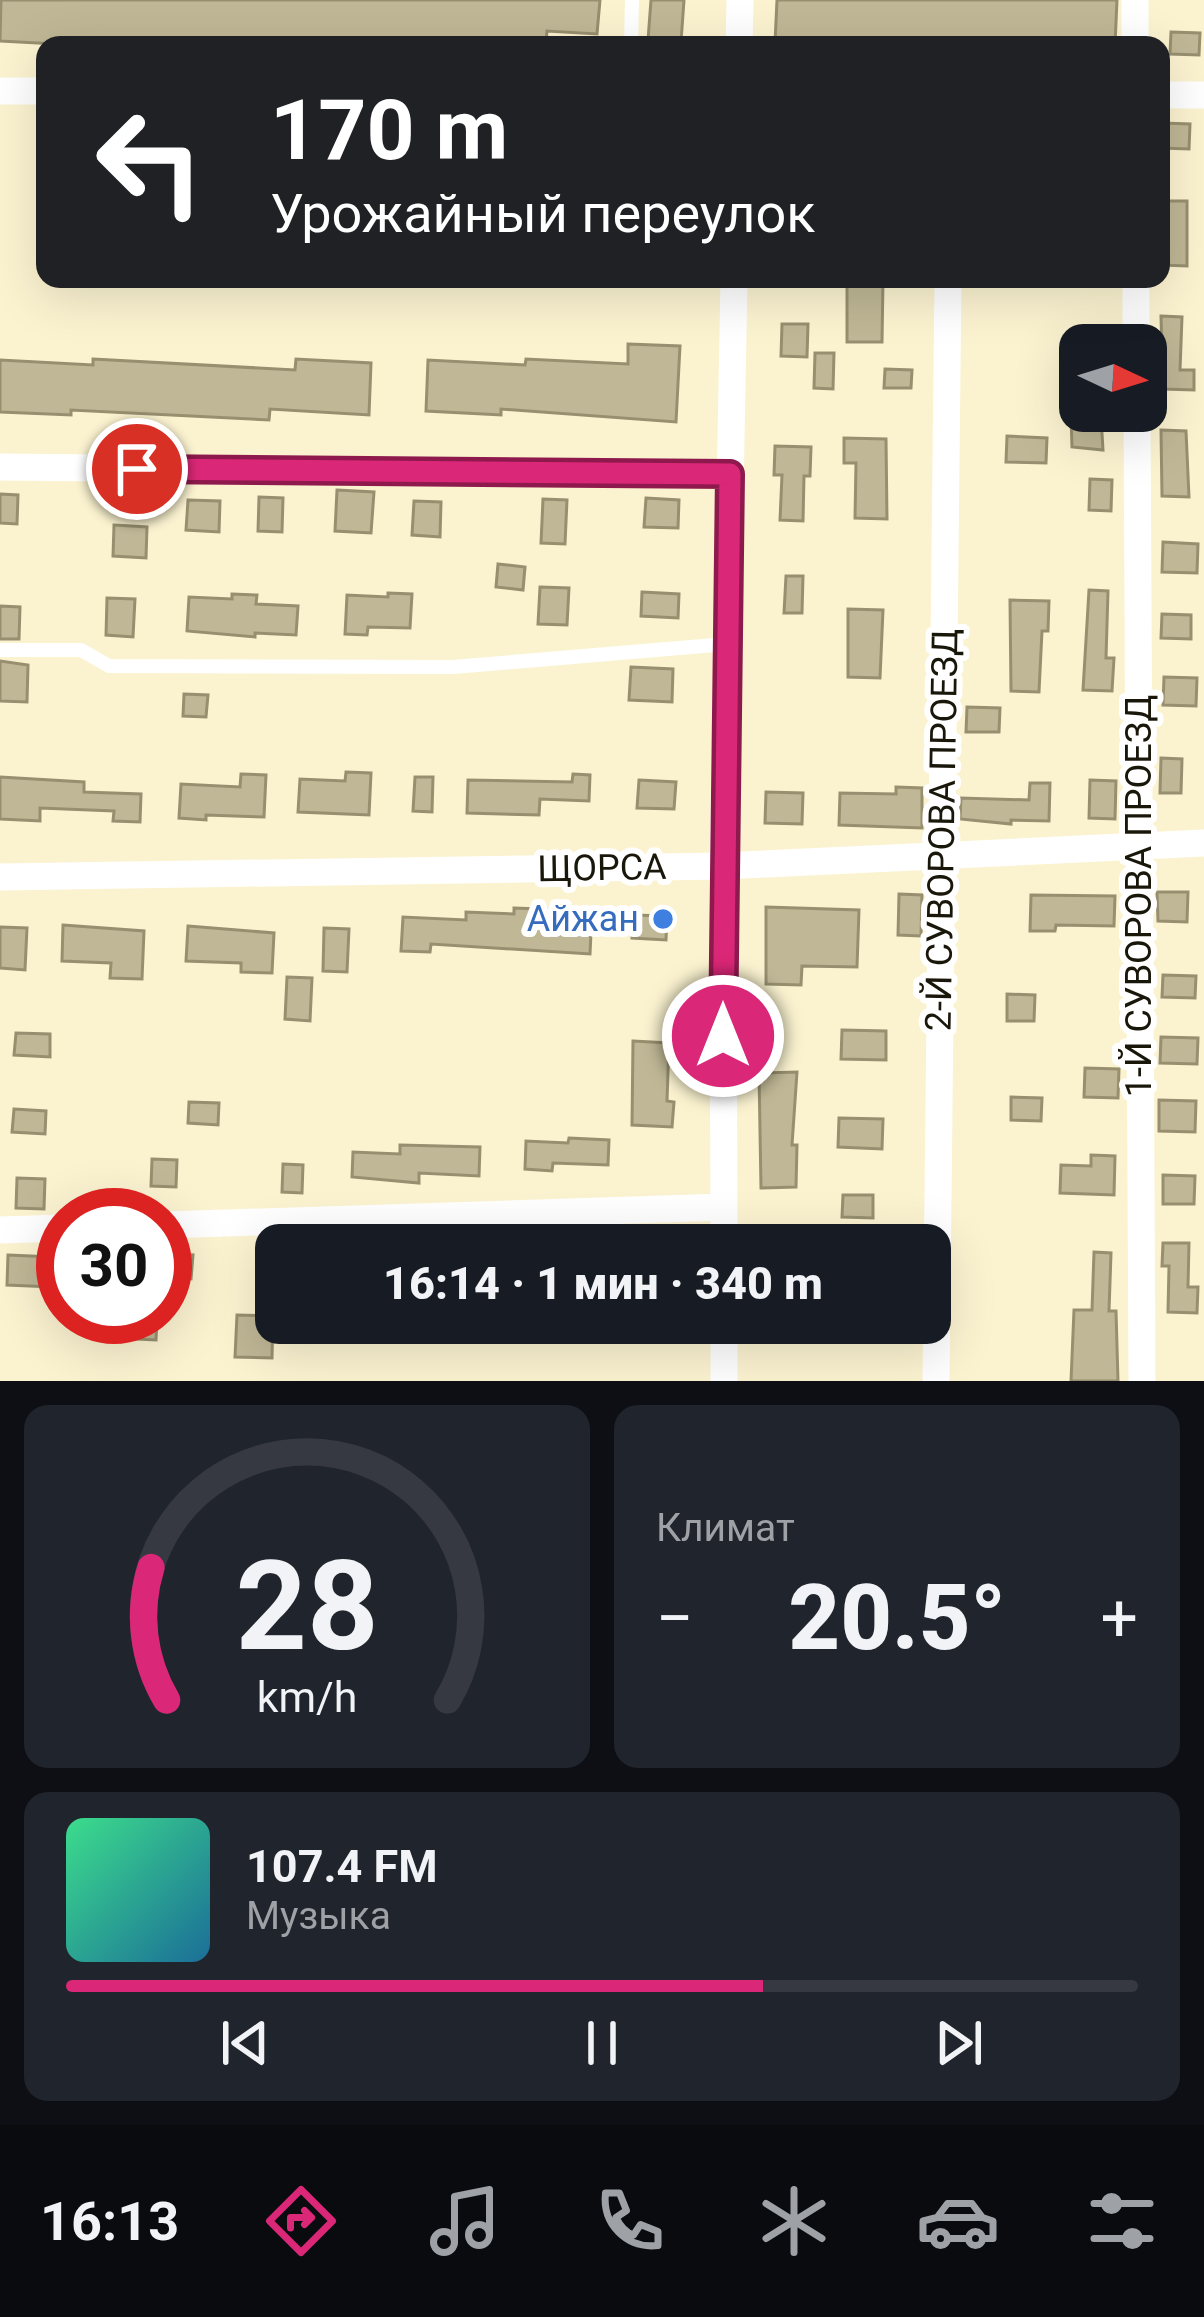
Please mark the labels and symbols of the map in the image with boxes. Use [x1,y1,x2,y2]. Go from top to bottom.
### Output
north arrow [1059,324,1167,432]
pin [86,418,188,520]
street label: 2-Й СУВОРОВА ПРОЕЗД [917,628,967,1032]
street label: 1-Й СУВОРОВА ПРОЕЗД [1118,695,1160,1097]
street label: ЩОРСА [537,846,668,890]
place label: Айжан [527,898,639,940]
marker: Айжан [650,906,676,932]
position arrow [660,973,786,1099]
speed limit sign: 30 [36,1188,192,1344]

